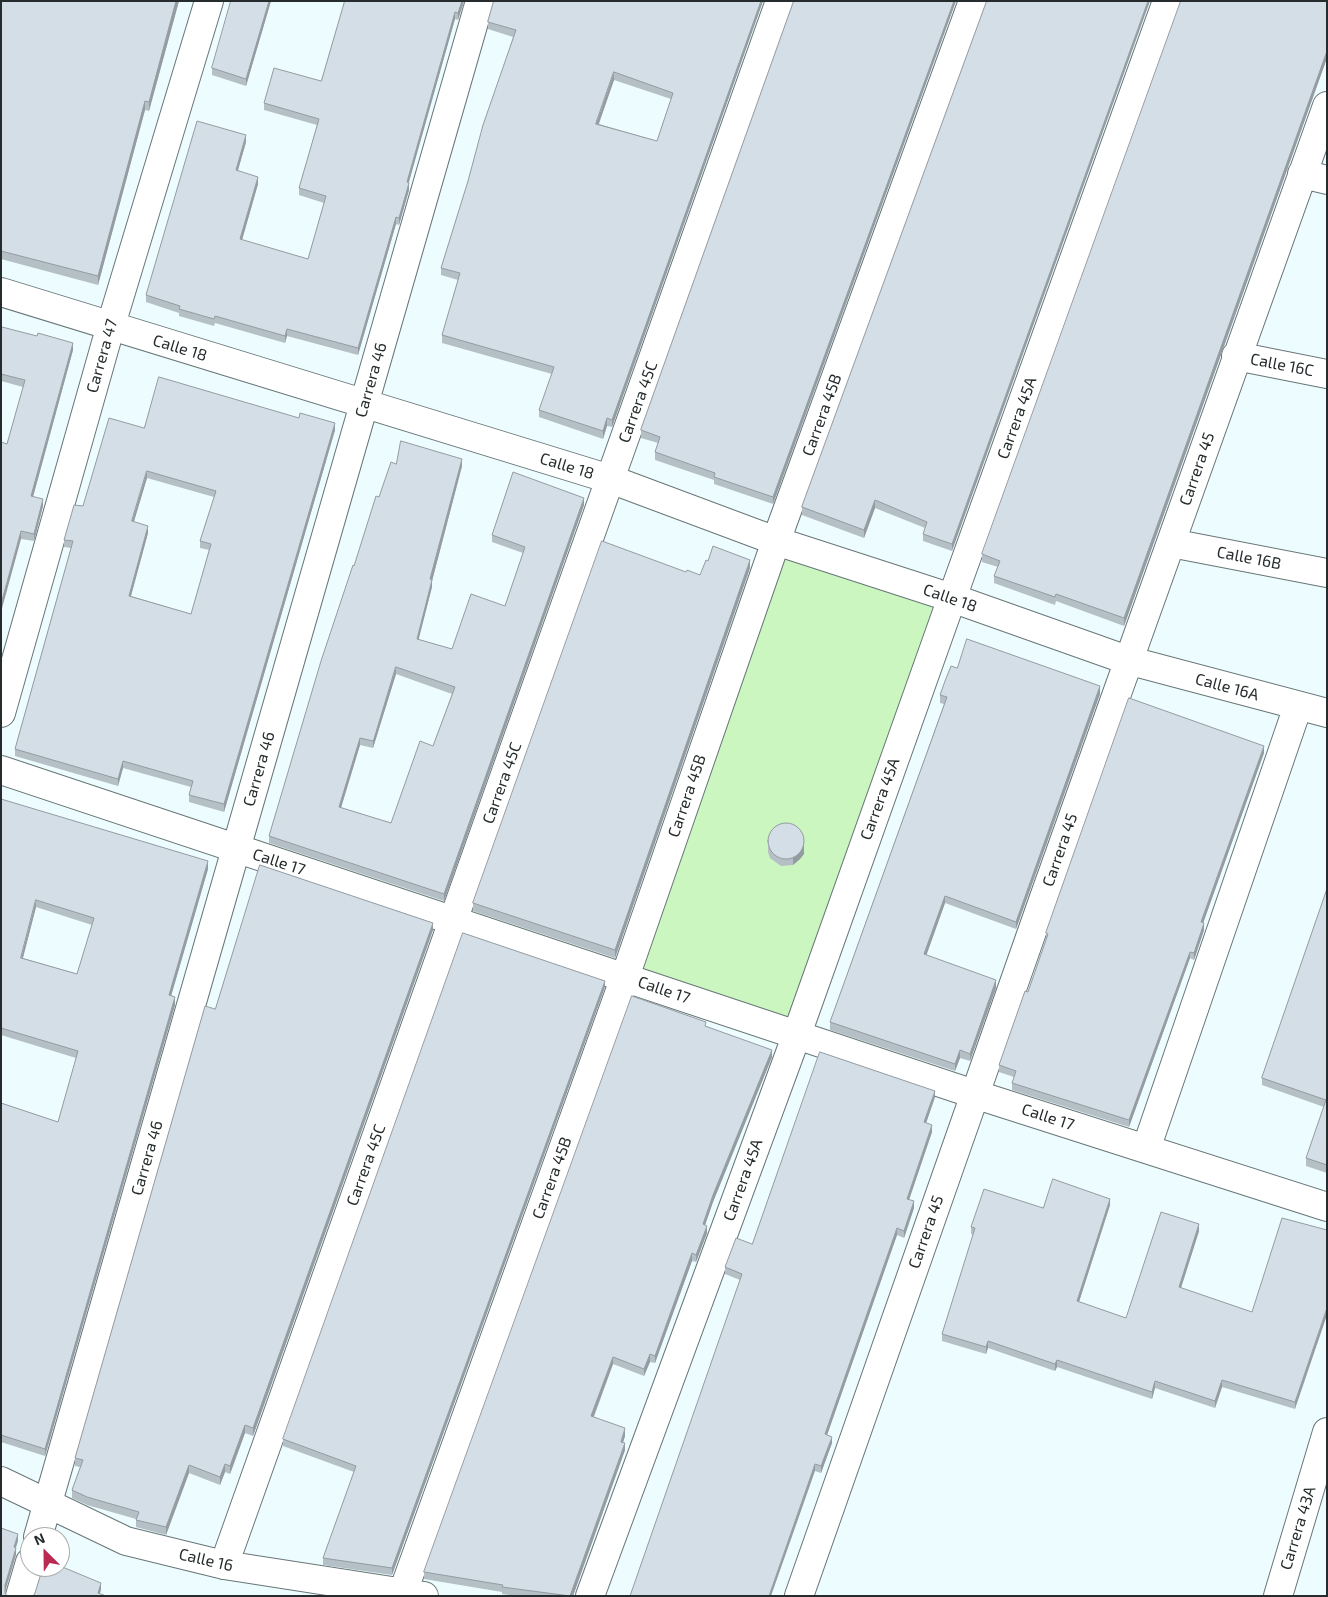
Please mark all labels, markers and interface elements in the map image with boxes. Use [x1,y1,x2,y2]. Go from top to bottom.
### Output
street label: Carrera 47 [82,317,122,395]
street label: Calle 18 [151,331,209,365]
street label: Carrera 46 [351,340,391,420]
street label: Calle 16C [1249,349,1315,381]
street label: Carrera 45C [614,359,662,445]
street label: Carrera 45B [798,371,846,459]
street label: Carrera 45A [993,374,1041,462]
street label: Carrera 45 [1176,430,1218,508]
street label: Calle 18 [538,449,596,483]
street label: Calle 16B [1215,542,1283,574]
street label: Calle 18 [921,580,979,616]
street label: Calle 16A [1193,669,1261,705]
street label: Carrera 46 [239,729,279,809]
street label: Carrera 45C [478,740,526,826]
street label: Carrera 45B [664,752,710,840]
street label: Carrera 45A [856,755,904,843]
street label: Carrera 45 [1039,811,1081,889]
street label: Calle 17 [250,845,308,879]
street label: Calle 17 [635,972,693,1008]
street label: Calle 17 [1019,1100,1077,1134]
street label: Carrera 46 [127,1118,167,1198]
street label: Carrera 45C [342,1122,390,1208]
street label: Carrera 45B [528,1134,576,1222]
street label: Carrera 45A [719,1136,767,1224]
street label: Carrera 45 [905,1193,947,1271]
street label: Carrera 43A [1276,1484,1320,1572]
north arrow [20,1527,70,1577]
text: N [31,1529,47,1548]
street label: Calle 16 [177,1544,235,1576]

